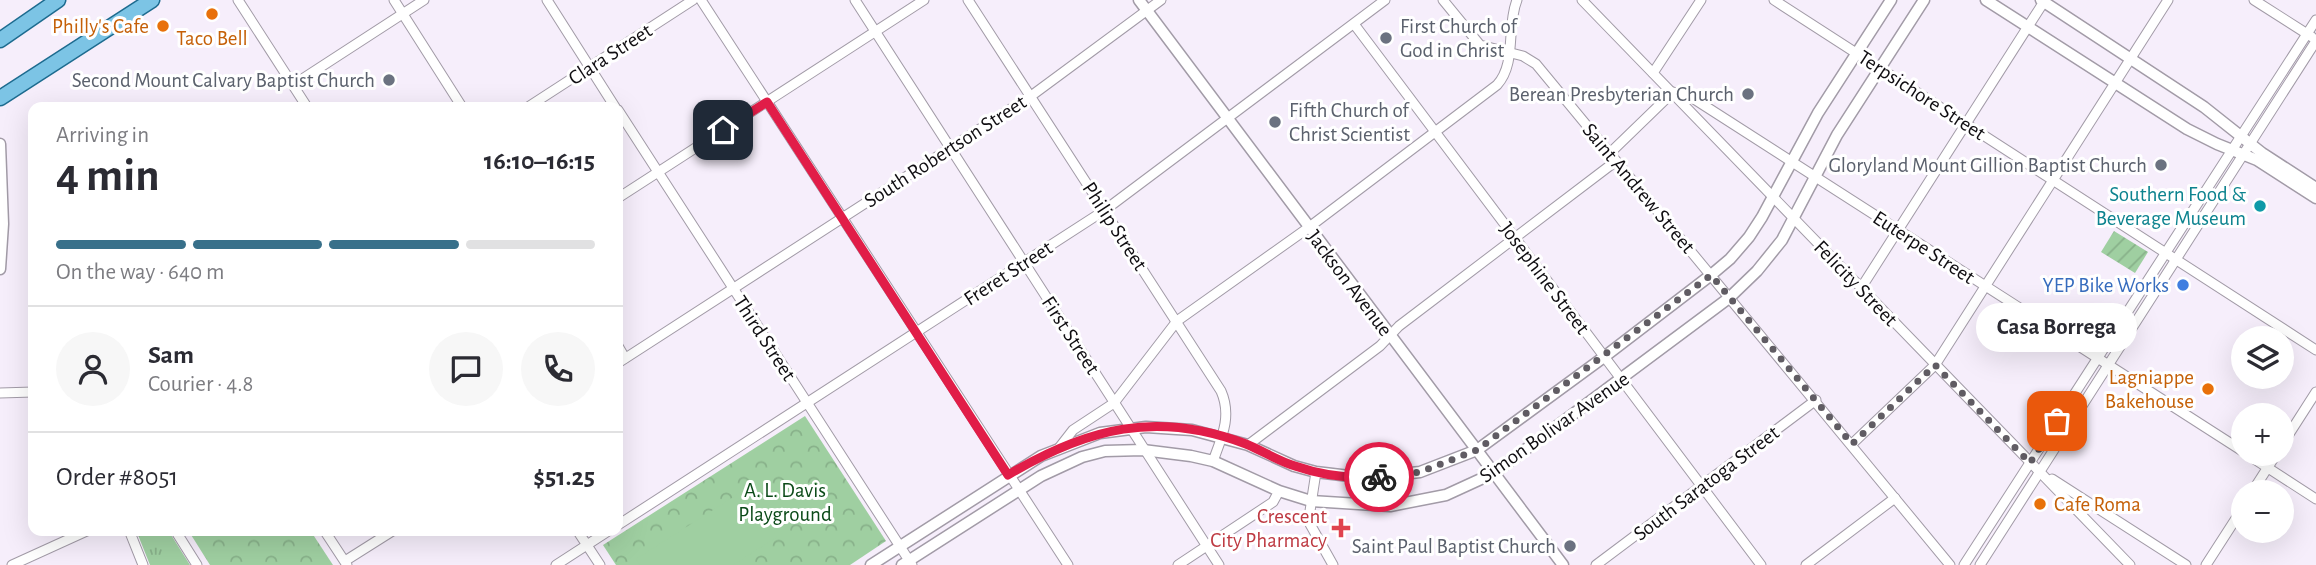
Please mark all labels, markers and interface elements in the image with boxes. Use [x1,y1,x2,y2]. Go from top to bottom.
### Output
marker: Taco Bell [204,6,220,22]
place label: Philly's Cafe [52,16,149,37]
place label: First Church of God in Christ [1400,16,1518,61]
marker: Philly's Cafe [155,18,171,34]
street label: Clara Street [565,20,656,89]
place label: Taco Bell [176,28,248,49]
marker: First Church of God in Christ [1378,30,1394,46]
street label: Terpsichore Street [1854,46,1989,145]
place label: Second Mount Calvary Baptist Church [72,70,375,91]
marker: Second Mount Calvary Baptist Church [381,72,397,88]
place label: Berean Presbyterian Church [1509,84,1734,105]
marker: Berean Presbyterian Church [1740,86,1756,102]
street label: South Robertson Street [861,91,1030,212]
pin [693,100,753,160]
place label: Fifth Church of Christ Scientist [1289,100,1410,145]
icon: home [704,111,742,149]
marker: Fifth Church of Christ Scientist [1267,114,1283,130]
street label: Saint Andrew Street [1578,119,1699,258]
text: Arriving in [56,124,149,147]
text: 16:10–16:15 [484,148,595,174]
text: 4 min [56,153,160,199]
place label: Gloryland Mount Gillion Baptist Church [1828,155,2147,176]
marker: Gloryland Mount Gillion Baptist Church [2153,157,2169,173]
street label: Philip Street [1078,178,1151,275]
place label: Southern Food & Beverage Museum [2096,184,2246,229]
marker: Southern Food & Beverage Museum [2252,198,2268,214]
street label: Euterpe Street [1869,207,1979,288]
street label: Josephine Street [1496,218,1593,338]
street label: Jackson Avenue [1303,226,1396,340]
street label: Felicity Street [1810,236,1902,330]
street label: Freret Street [960,237,1057,310]
text: On the way · 640 m [56,261,224,284]
place label: YEP Bike Works [2043,275,2169,296]
marker: YEP Bike Works [2175,277,2191,293]
street label: Third Street [729,292,800,385]
street label: First Street [1038,293,1104,378]
callout: Casa Borrega [1976,302,2138,351]
text: Casa Borrega [1997,316,2116,339]
map controls [2231,326,2294,543]
button: layers [2231,326,2294,389]
button: person [56,332,130,406]
button: chat [429,332,503,406]
button: phone [521,332,595,406]
text: Sam [148,342,194,368]
place label: Lagniappe Bakehouse [2105,367,2194,412]
street label: Simon Bolivar Avenue [1476,368,1633,487]
text: Courier · 4.8 [148,373,253,396]
marker: Lagniappe Bakehouse [2200,381,2216,397]
pin [2027,391,2087,451]
icon: bag [2038,402,2076,440]
button: + [2231,403,2294,466]
street label: South Saratoga Street [1630,422,1783,545]
courier [1344,442,1414,512]
icon: bike [1360,458,1398,496]
text: Order #8051 [56,464,178,490]
text: $51.25 [533,464,595,490]
park label: A. L. Davis Playground [738,480,832,525]
button: − [2231,480,2294,543]
place label: Cafe Roma [2054,494,2141,515]
marker: Cafe Roma [2032,496,2048,512]
place label: Crescent City Pharmacy [1210,506,1327,551]
marker: Crescent City Pharmacy [1333,520,1349,536]
place label: Saint Paul Baptist Church [1352,536,1556,557]
marker: Saint Paul Baptist Church [1562,538,1578,554]

